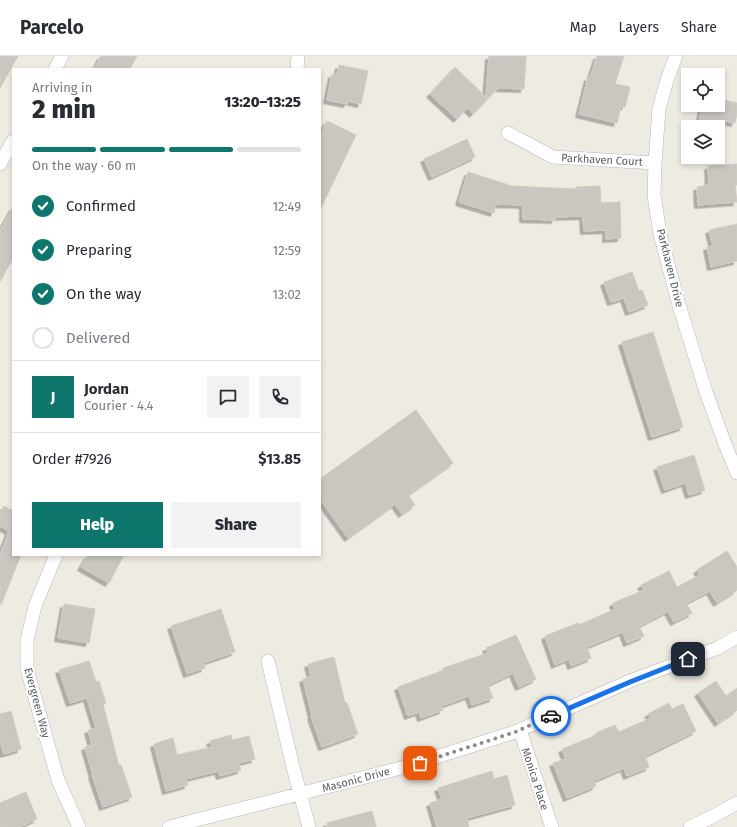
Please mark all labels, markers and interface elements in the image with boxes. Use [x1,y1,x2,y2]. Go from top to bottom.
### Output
text: Parcelo [20,16,84,39]
text: Map [570,19,596,36]
text: Layers [618,19,659,36]
text: Share [681,19,717,36]
map controls [681,68,725,164]
button: locate [681,68,725,112]
text: Arriving in [32,80,92,95]
text: 13:20–13:25 [224,93,301,111]
text: 2 min [32,94,96,125]
button: layers [681,120,725,164]
street label: Parkhaven Court [561,151,643,169]
text: On the way · 60 m [32,158,136,173]
icon: check [32,195,54,217]
text: Confirmed [66,197,136,215]
text: 12:49 [272,199,301,214]
street label: Parkhaven Drive [654,227,686,309]
icon: check [32,239,54,261]
text: Preparing [66,241,131,259]
text: 12:59 [273,243,301,258]
icon: check [32,283,54,305]
text: On the way [66,285,141,303]
text: 13:02 [272,287,301,302]
text: Delivered [66,329,130,347]
button: chat [207,376,249,418]
button: phone [259,376,301,418]
text: Jordan [84,380,129,398]
text: J [51,388,55,406]
text: Courier · 4.4 [84,398,154,413]
text: Order #7926 [32,450,112,468]
text: $13.85 [258,450,301,468]
button: Help [32,502,163,548]
button: Share [171,502,301,548]
pin [671,642,705,676]
icon: home [677,648,699,670]
street label: Evergreen Way [21,666,53,740]
courier [531,696,571,736]
icon: car [540,705,562,727]
pin [403,746,437,780]
street label: Monica Place [519,746,551,812]
icon: bag [409,752,431,774]
street label: Masonic Drive [321,765,391,795]

